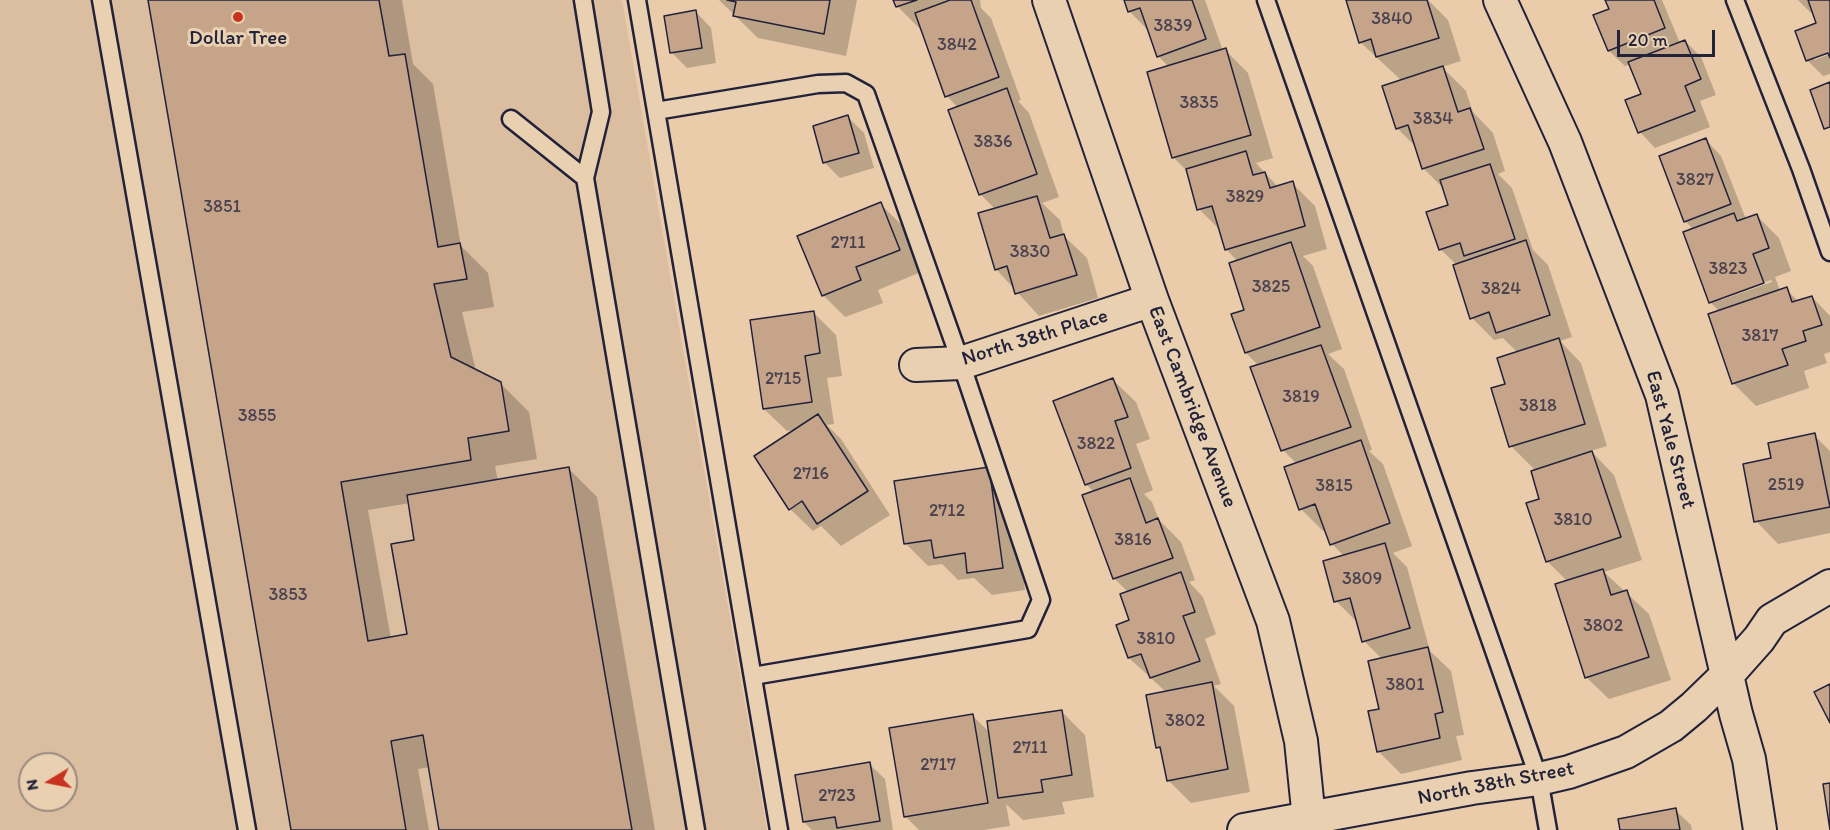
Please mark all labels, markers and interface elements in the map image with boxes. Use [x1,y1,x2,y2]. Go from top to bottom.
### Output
house number: 3840 [1371,8,1413,30]
marker: Dollar Tree [231,10,245,24]
house number: 3839 [1154,15,1192,37]
scale bar [1620,18,1718,56]
place label: Dollar Tree [189,26,287,52]
text: 20 m [1628,29,1668,51]
house number: 3842 [937,34,977,56]
house number: 3835 [1180,92,1218,114]
house number: 3834 [1413,108,1453,130]
house number: 3836 [973,131,1013,153]
house number: 3827 [1676,169,1714,191]
house number: 3829 [1226,186,1264,208]
house number: 3851 [203,196,241,218]
house number: 2711 [830,232,866,254]
house number: 3830 [1010,241,1050,263]
house number: 3823 [1709,258,1747,280]
house number: 3825 [1252,276,1290,298]
house number: 3824 [1481,278,1521,300]
street label: East Cambridge Avenue [1142,303,1242,511]
street label: North 38th Place [959,304,1111,372]
house number: 3817 [1742,325,1778,347]
house number: 2715 [765,368,801,390]
street label: East Yale Street [1639,368,1701,512]
house number: 3819 [1282,386,1320,408]
house number: 3818 [1519,395,1557,417]
house number: 3855 [238,405,276,427]
house number: 3822 [1077,433,1115,455]
house number: 2716 [793,463,829,485]
house number: 2519 [1768,474,1804,496]
house number: 3815 [1315,475,1353,497]
house number: 2712 [929,500,965,522]
house number: 3810 [1553,509,1593,531]
house number: 3816 [1114,529,1152,551]
house number: 3809 [1342,568,1382,590]
house number: 3853 [269,584,307,606]
house number: 3802 [1583,615,1623,637]
house number: 3810 [1136,628,1176,650]
house number: 3801 [1385,674,1425,696]
house number: 3802 [1165,710,1205,732]
house number: 2711 [1012,737,1048,759]
north arrow [18,752,78,812]
house number: 2717 [920,754,956,776]
street label: North 38th Street [1416,756,1576,812]
text: N [21,778,42,792]
house number: 2723 [818,785,856,807]

